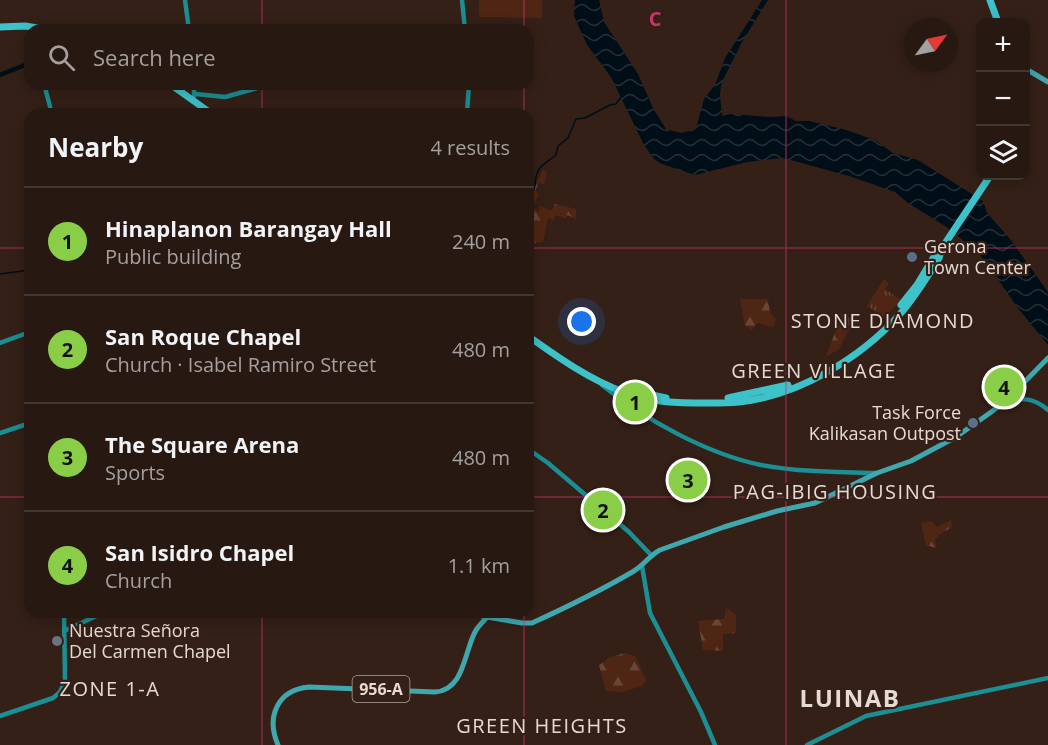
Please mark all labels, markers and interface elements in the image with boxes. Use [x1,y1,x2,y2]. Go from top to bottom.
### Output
text: C [649,5,662,32]
north arrow [904,18,958,72]
map controls [976,18,1030,180]
button: + [976,18,1030,72]
search box [24,24,534,90]
icon: search [45,41,78,74]
text: Search here [93,42,216,72]
button: − [976,72,1030,126]
button: layers [976,126,1030,180]
text: Nearby [48,129,143,165]
text: 4 results [430,134,510,161]
text: Hinaplanon Barangay Hall [105,213,392,243]
text: 1 [62,228,73,255]
text: 240 m [452,228,510,255]
place label: Gerona Town Center [924,234,1031,279]
text: Public building [105,243,241,270]
marker: Gerona Town Center [905,250,919,264]
your location [567,307,596,336]
district label: STONE DIAMOND [791,307,975,334]
text: San Roque Chapel [105,321,301,351]
text: 2 [62,336,73,363]
text: 480 m [452,336,510,363]
text: Church · Isabel Ramiro Street [105,351,376,378]
district label: GREEN VILLAGE [731,357,897,384]
pin: 4 [984,364,1024,410]
pin: 1 [616,380,654,424]
place label: Task Force Kalikasan Outpost [809,400,961,445]
marker: Task Force Kalikasan Outpost [966,416,980,430]
text: The Square Arena [105,429,299,459]
text: 3 [62,444,73,471]
text: 480 m [452,444,510,471]
pin: 3 [668,458,708,502]
text: Sports [105,459,165,486]
district label: PAG-IBIG HOUSING [733,478,937,505]
pin: 2 [584,488,622,532]
text: San Isidro Chapel [105,537,294,567]
text: 4 [62,552,73,579]
text: 1.1 km [448,552,510,579]
text: Church [105,567,172,594]
place label: Nuestra Señora Del Carmen Chapel [69,618,231,663]
marker: Nuestra Señora Del Carmen Chapel [50,634,64,648]
district label: ZONE 1-A [60,675,160,702]
road number: 956-A [352,676,410,702]
district label: LUINAB [800,681,900,714]
district label: GREEN HEIGHTS [456,712,628,739]

